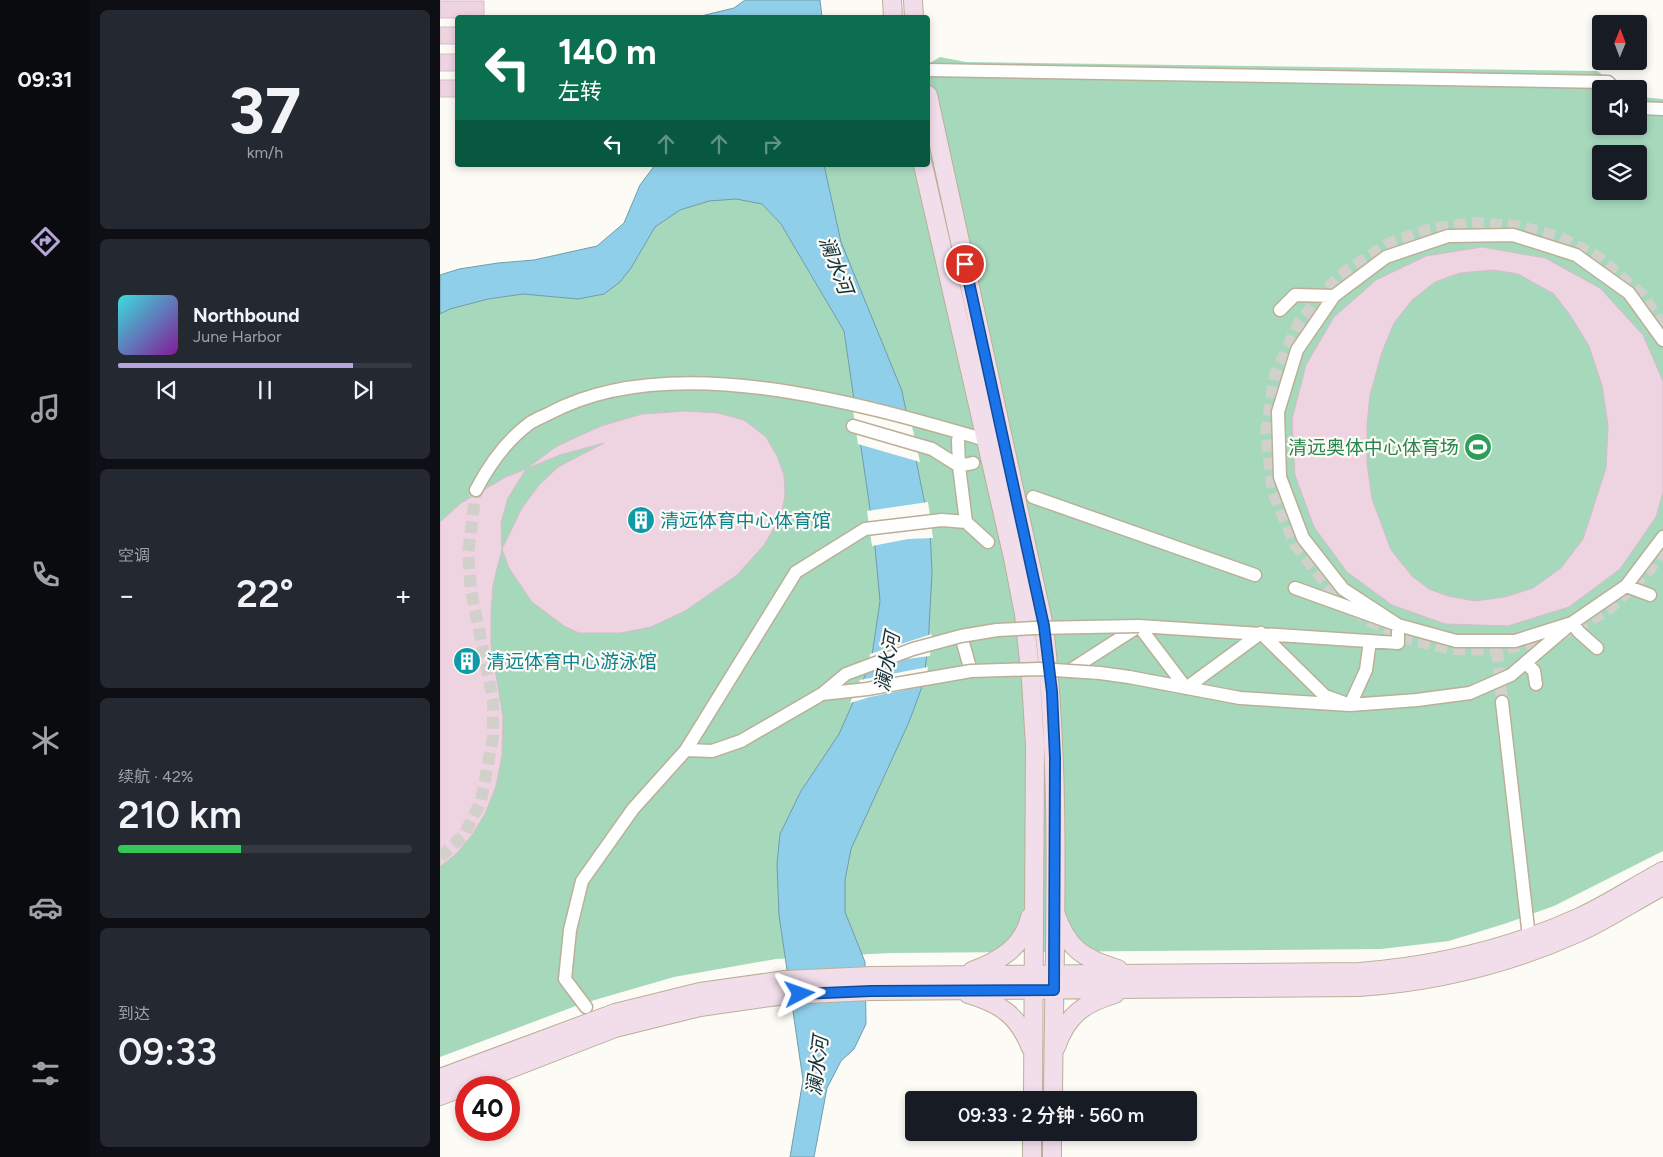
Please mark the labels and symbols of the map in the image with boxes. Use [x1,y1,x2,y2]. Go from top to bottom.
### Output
north arrow [1592,15,1648,70]
water label: 澜水河 [814,233,859,301]
pin [944,243,986,285]
sports icon: 清远奥体中心体育场 [1463,432,1493,462]
place label: 清远奥体中心体育场 [1288,436,1459,459]
building icon: 清远体育中心体育馆 [626,505,656,535]
place label: 清远体育中心体育馆 [660,509,831,532]
water label: 澜水河 [869,626,905,694]
building icon: 清远体育中心游泳馆 [452,646,482,676]
place label: 清远体育中心游泳馆 [486,650,657,673]
position arrow [773,967,825,1019]
water label: 澜水河 [801,1031,833,1097]
speed limit sign: 40 [455,1076,520,1141]

